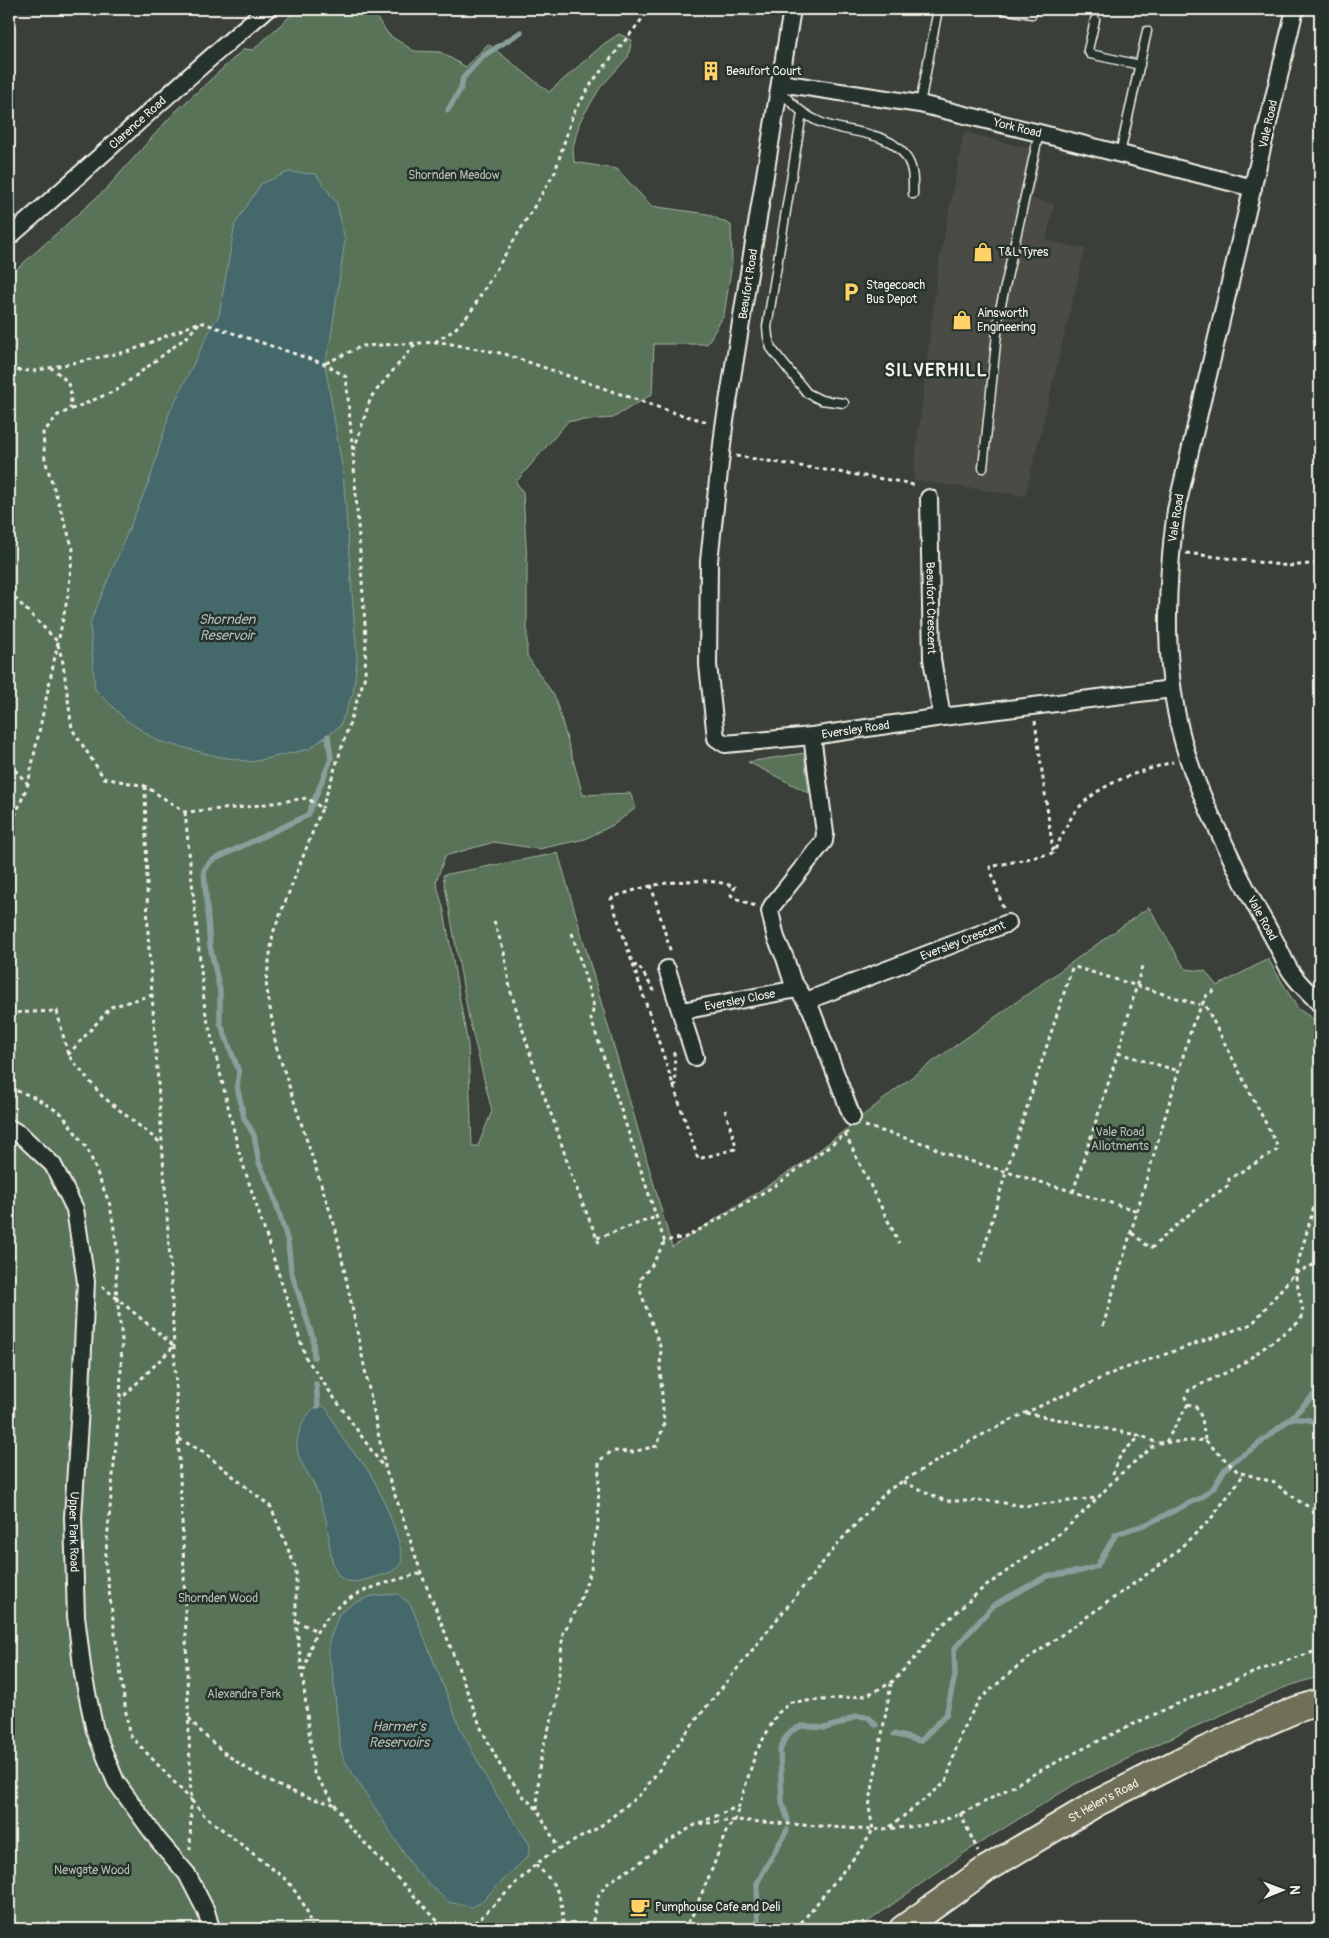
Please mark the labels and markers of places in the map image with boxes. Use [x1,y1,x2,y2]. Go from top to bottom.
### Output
building icon: Beaufort Court [700,60,722,82]
place label: Beaufort Court [726,64,802,79]
shop icon: T&L Tyres [972,241,994,263]
place label: T&L Tyres [998,245,1049,260]
place label: Stagecoach Bus Depot [866,278,926,307]
parking icon: Stagecoach Bus Depot [840,281,862,303]
place label: Ainsworth Engineering [977,306,1036,335]
shop icon: Ainsworth Engineering [951,309,973,331]
cafe icon: Pumphouse Cafe and Deli [629,1896,651,1918]
place label: Pumphouse Cafe and Deli [655,1900,780,1915]

